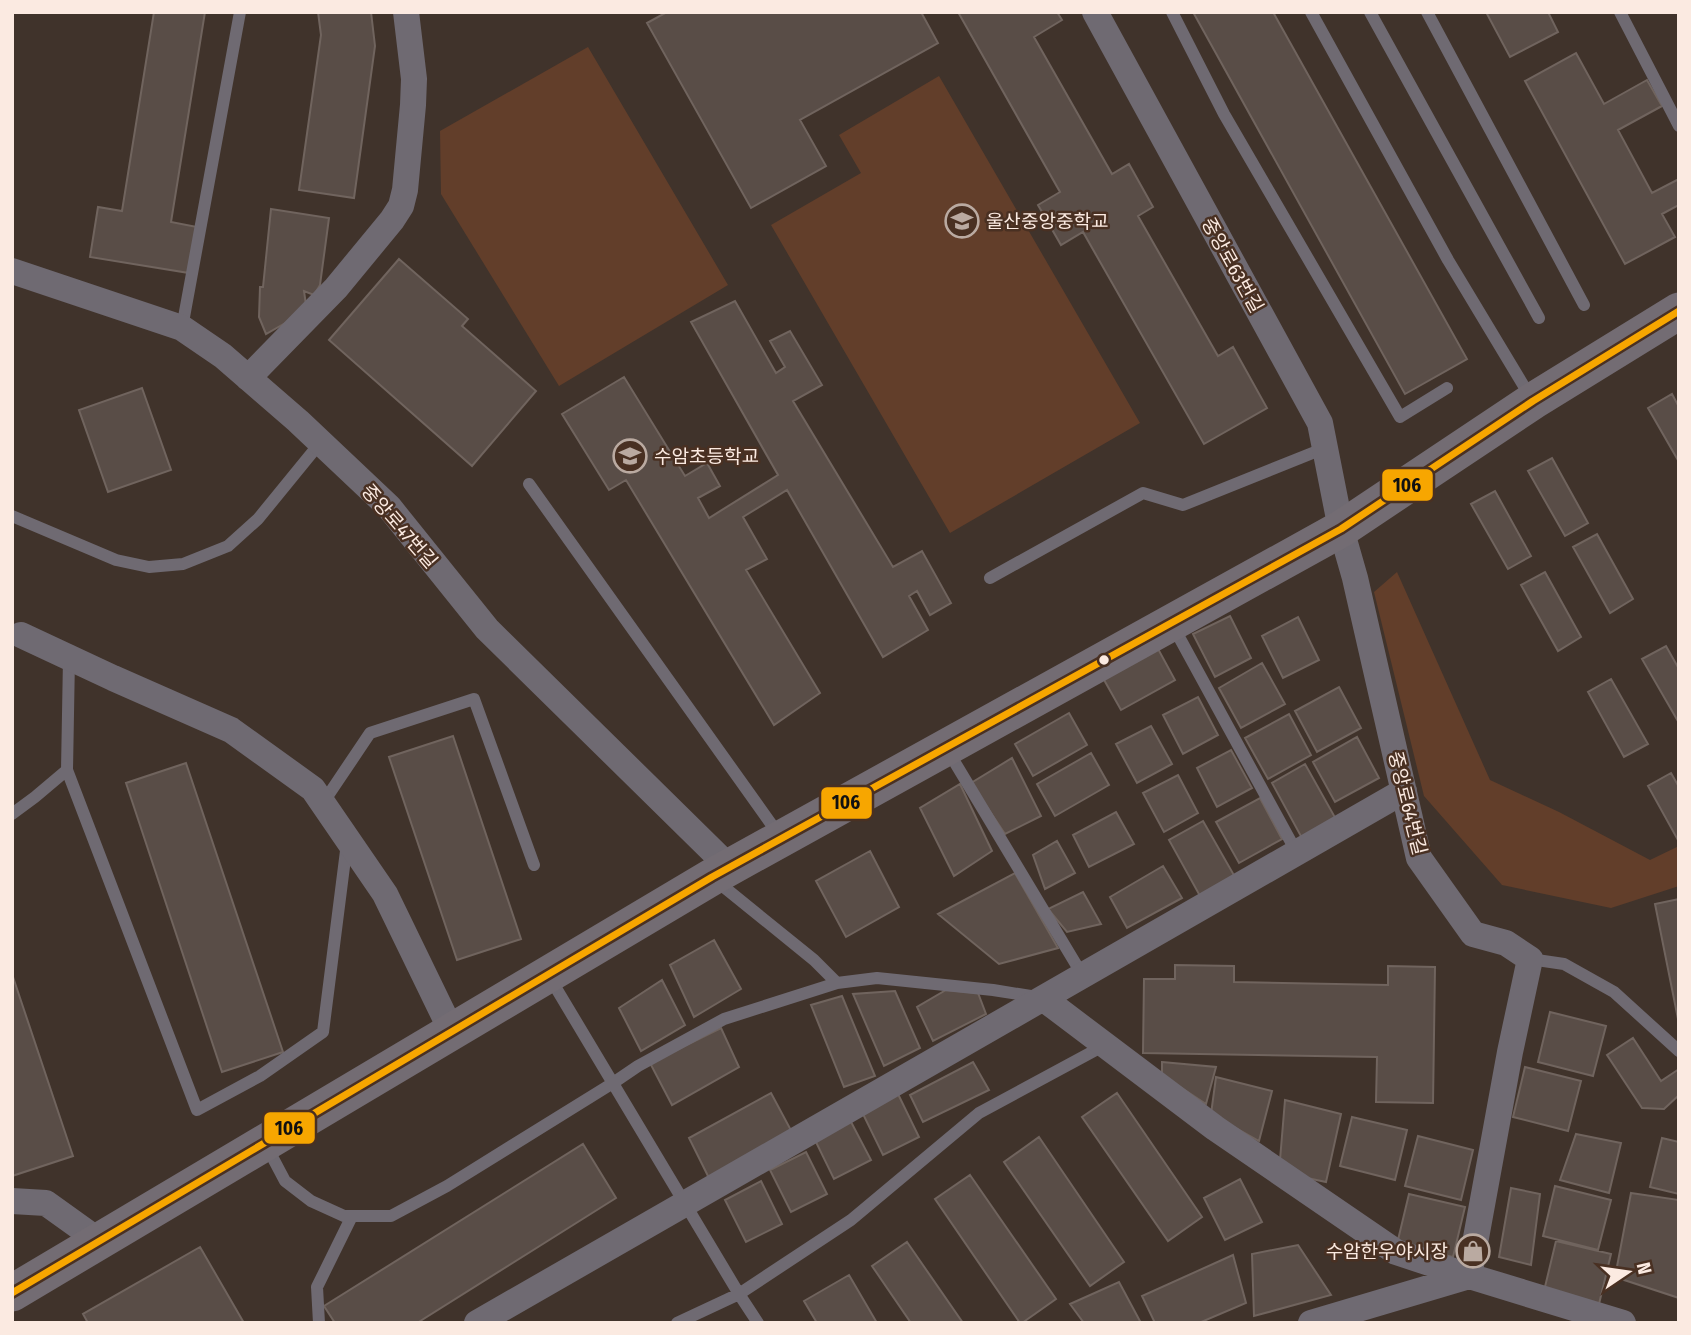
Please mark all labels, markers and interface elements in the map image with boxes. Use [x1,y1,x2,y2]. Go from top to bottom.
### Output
school or university icon: 울산중앙중학교 [943,202,981,240]
place label: 울산중앙중학교 [986,210,1108,233]
street label: 중앙로63번길 [1197,214,1268,317]
school or university icon: 수암초등학교 [611,437,649,475]
place label: 수암초등학교 [654,445,759,468]
line badge: 106 [1381,468,1434,502]
text: 106 [1393,474,1421,497]
street label: 중앙로47번길 [357,480,442,573]
unlabelled marker [1097,653,1111,667]
street label: 중앙로64번길 [1384,749,1431,857]
line badge: 106 [820,786,873,820]
text: 106 [832,791,860,814]
line badge: 106 [263,1111,316,1145]
text: 106 [275,1117,303,1140]
shop icon: 수암한우야시장 [1454,1232,1492,1270]
north arrow [1593,1237,1663,1307]
place label: 수암한우야시장 [1326,1240,1448,1263]
text: N [1632,1260,1657,1276]

